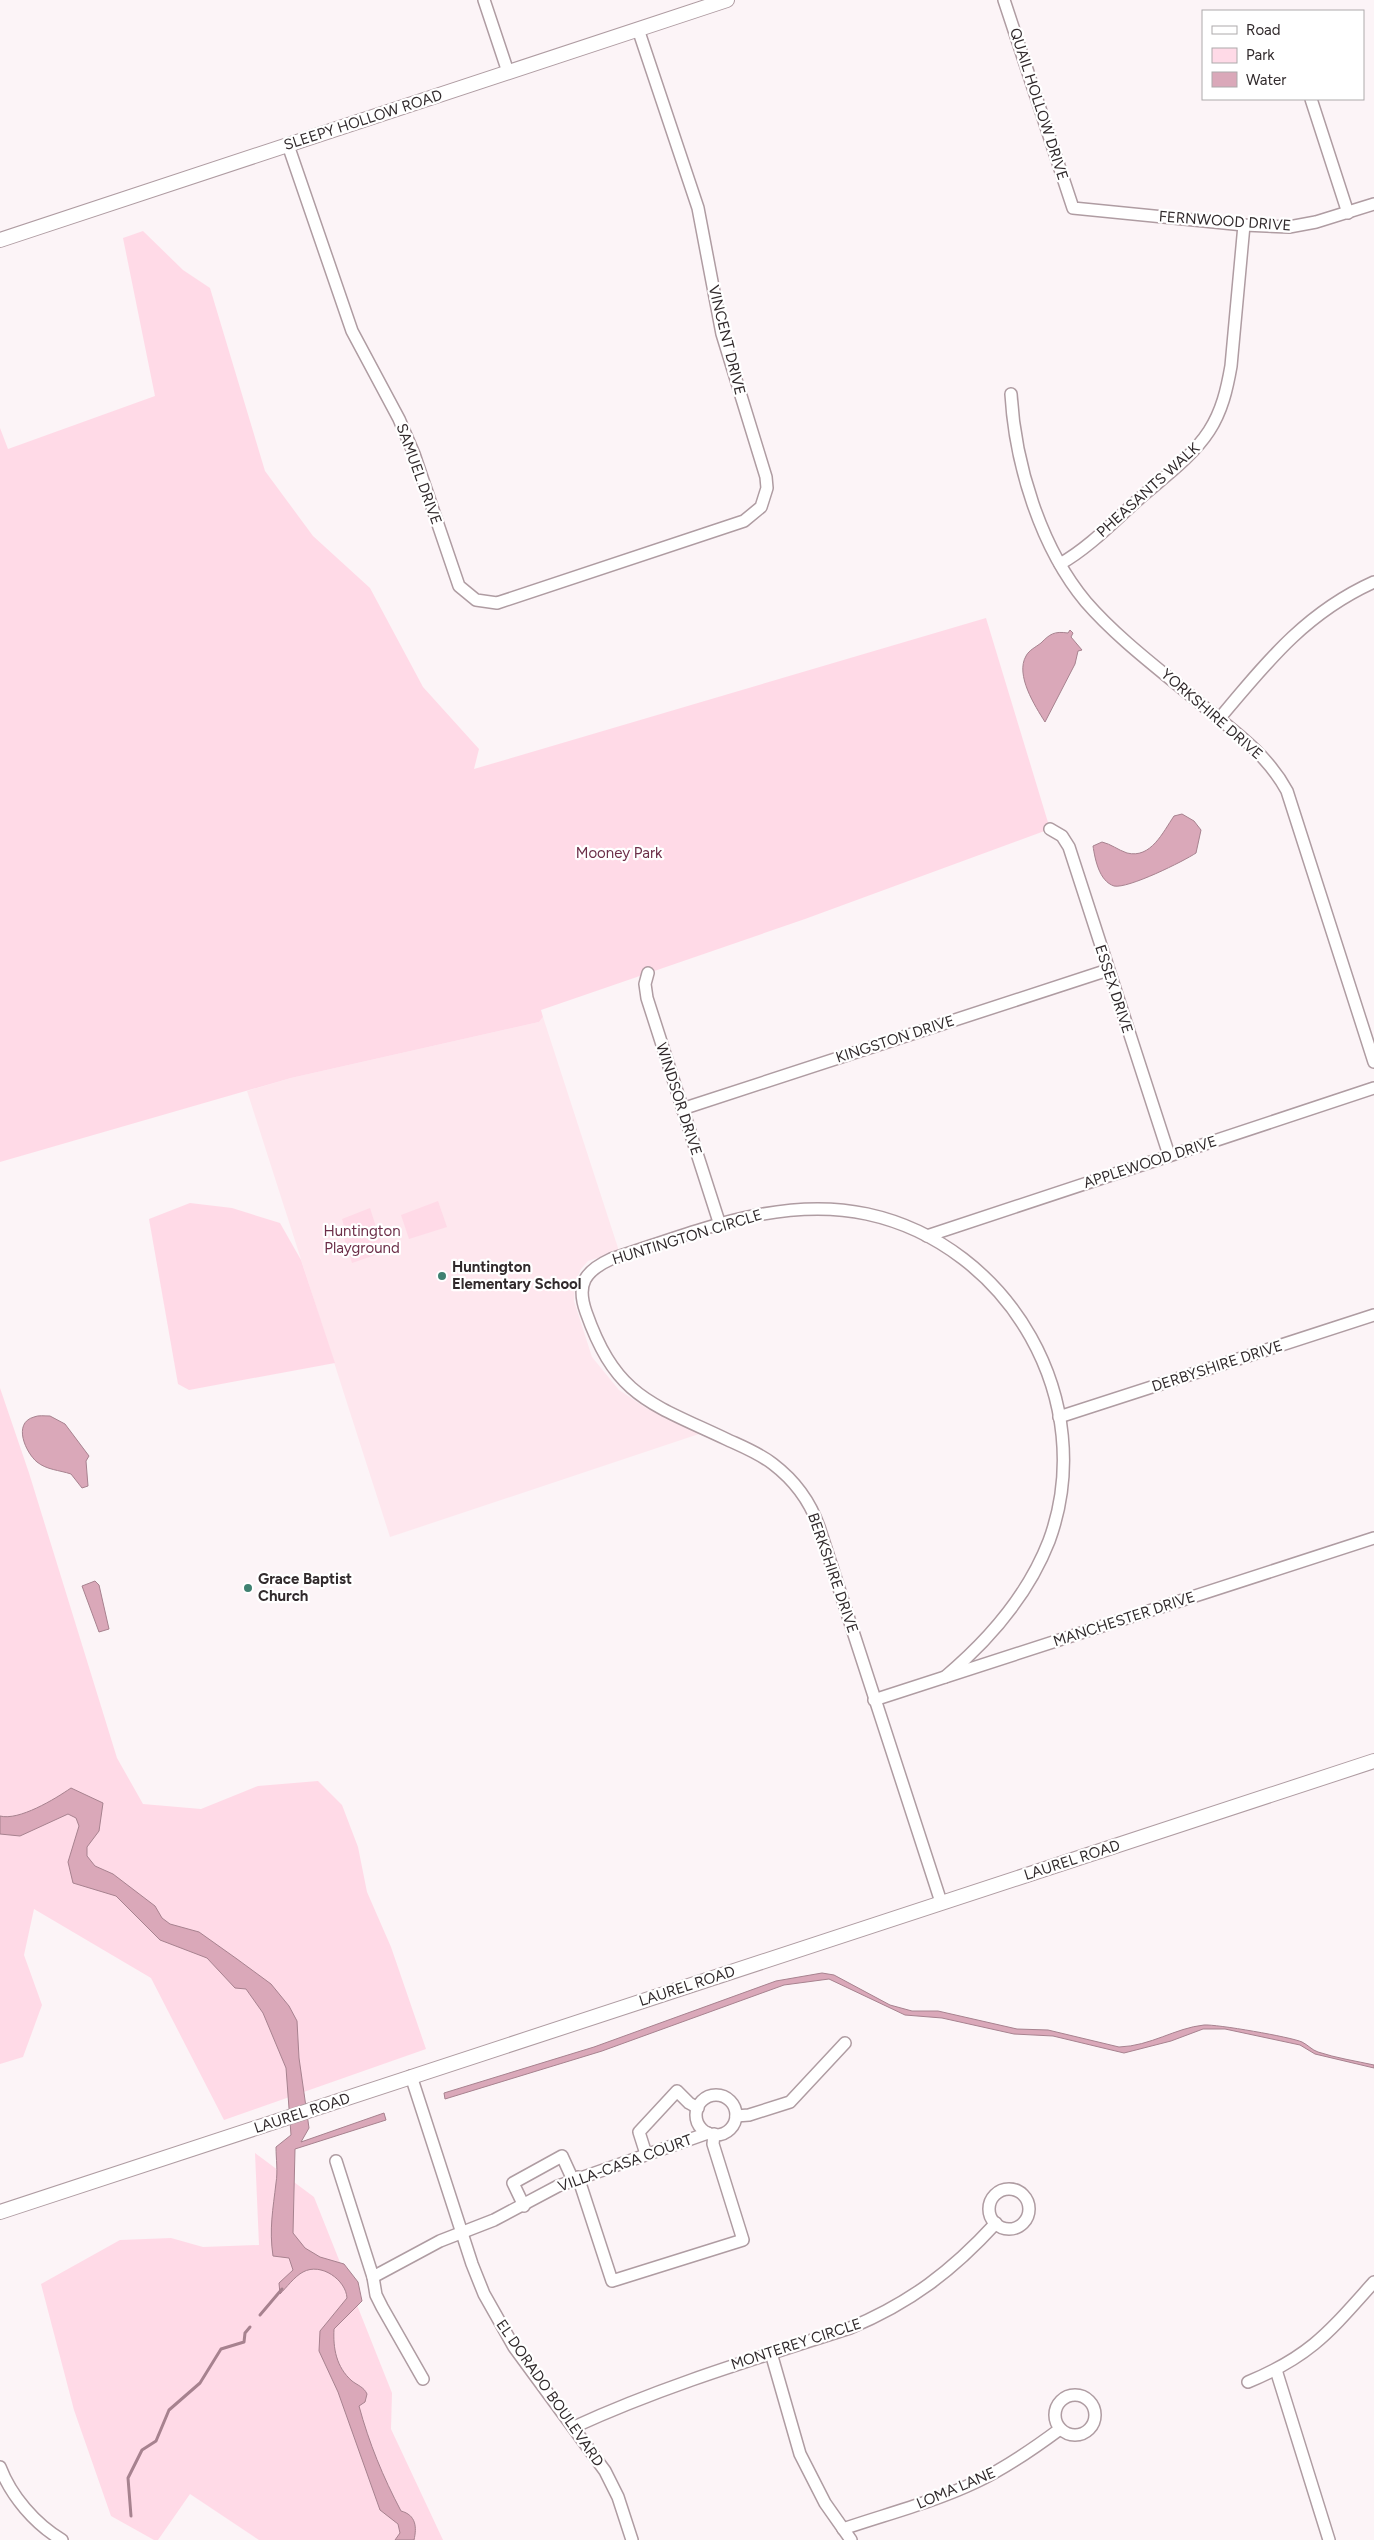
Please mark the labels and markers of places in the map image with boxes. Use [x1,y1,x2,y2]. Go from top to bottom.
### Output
place label: Huntington Elementary School [452,1258,582,1293]
marker: Huntington Elementary School [436,1270,448,1282]
place label: Grace Baptist Church [258,1570,352,1605]
marker: Grace Baptist Church [242,1582,254,1594]

